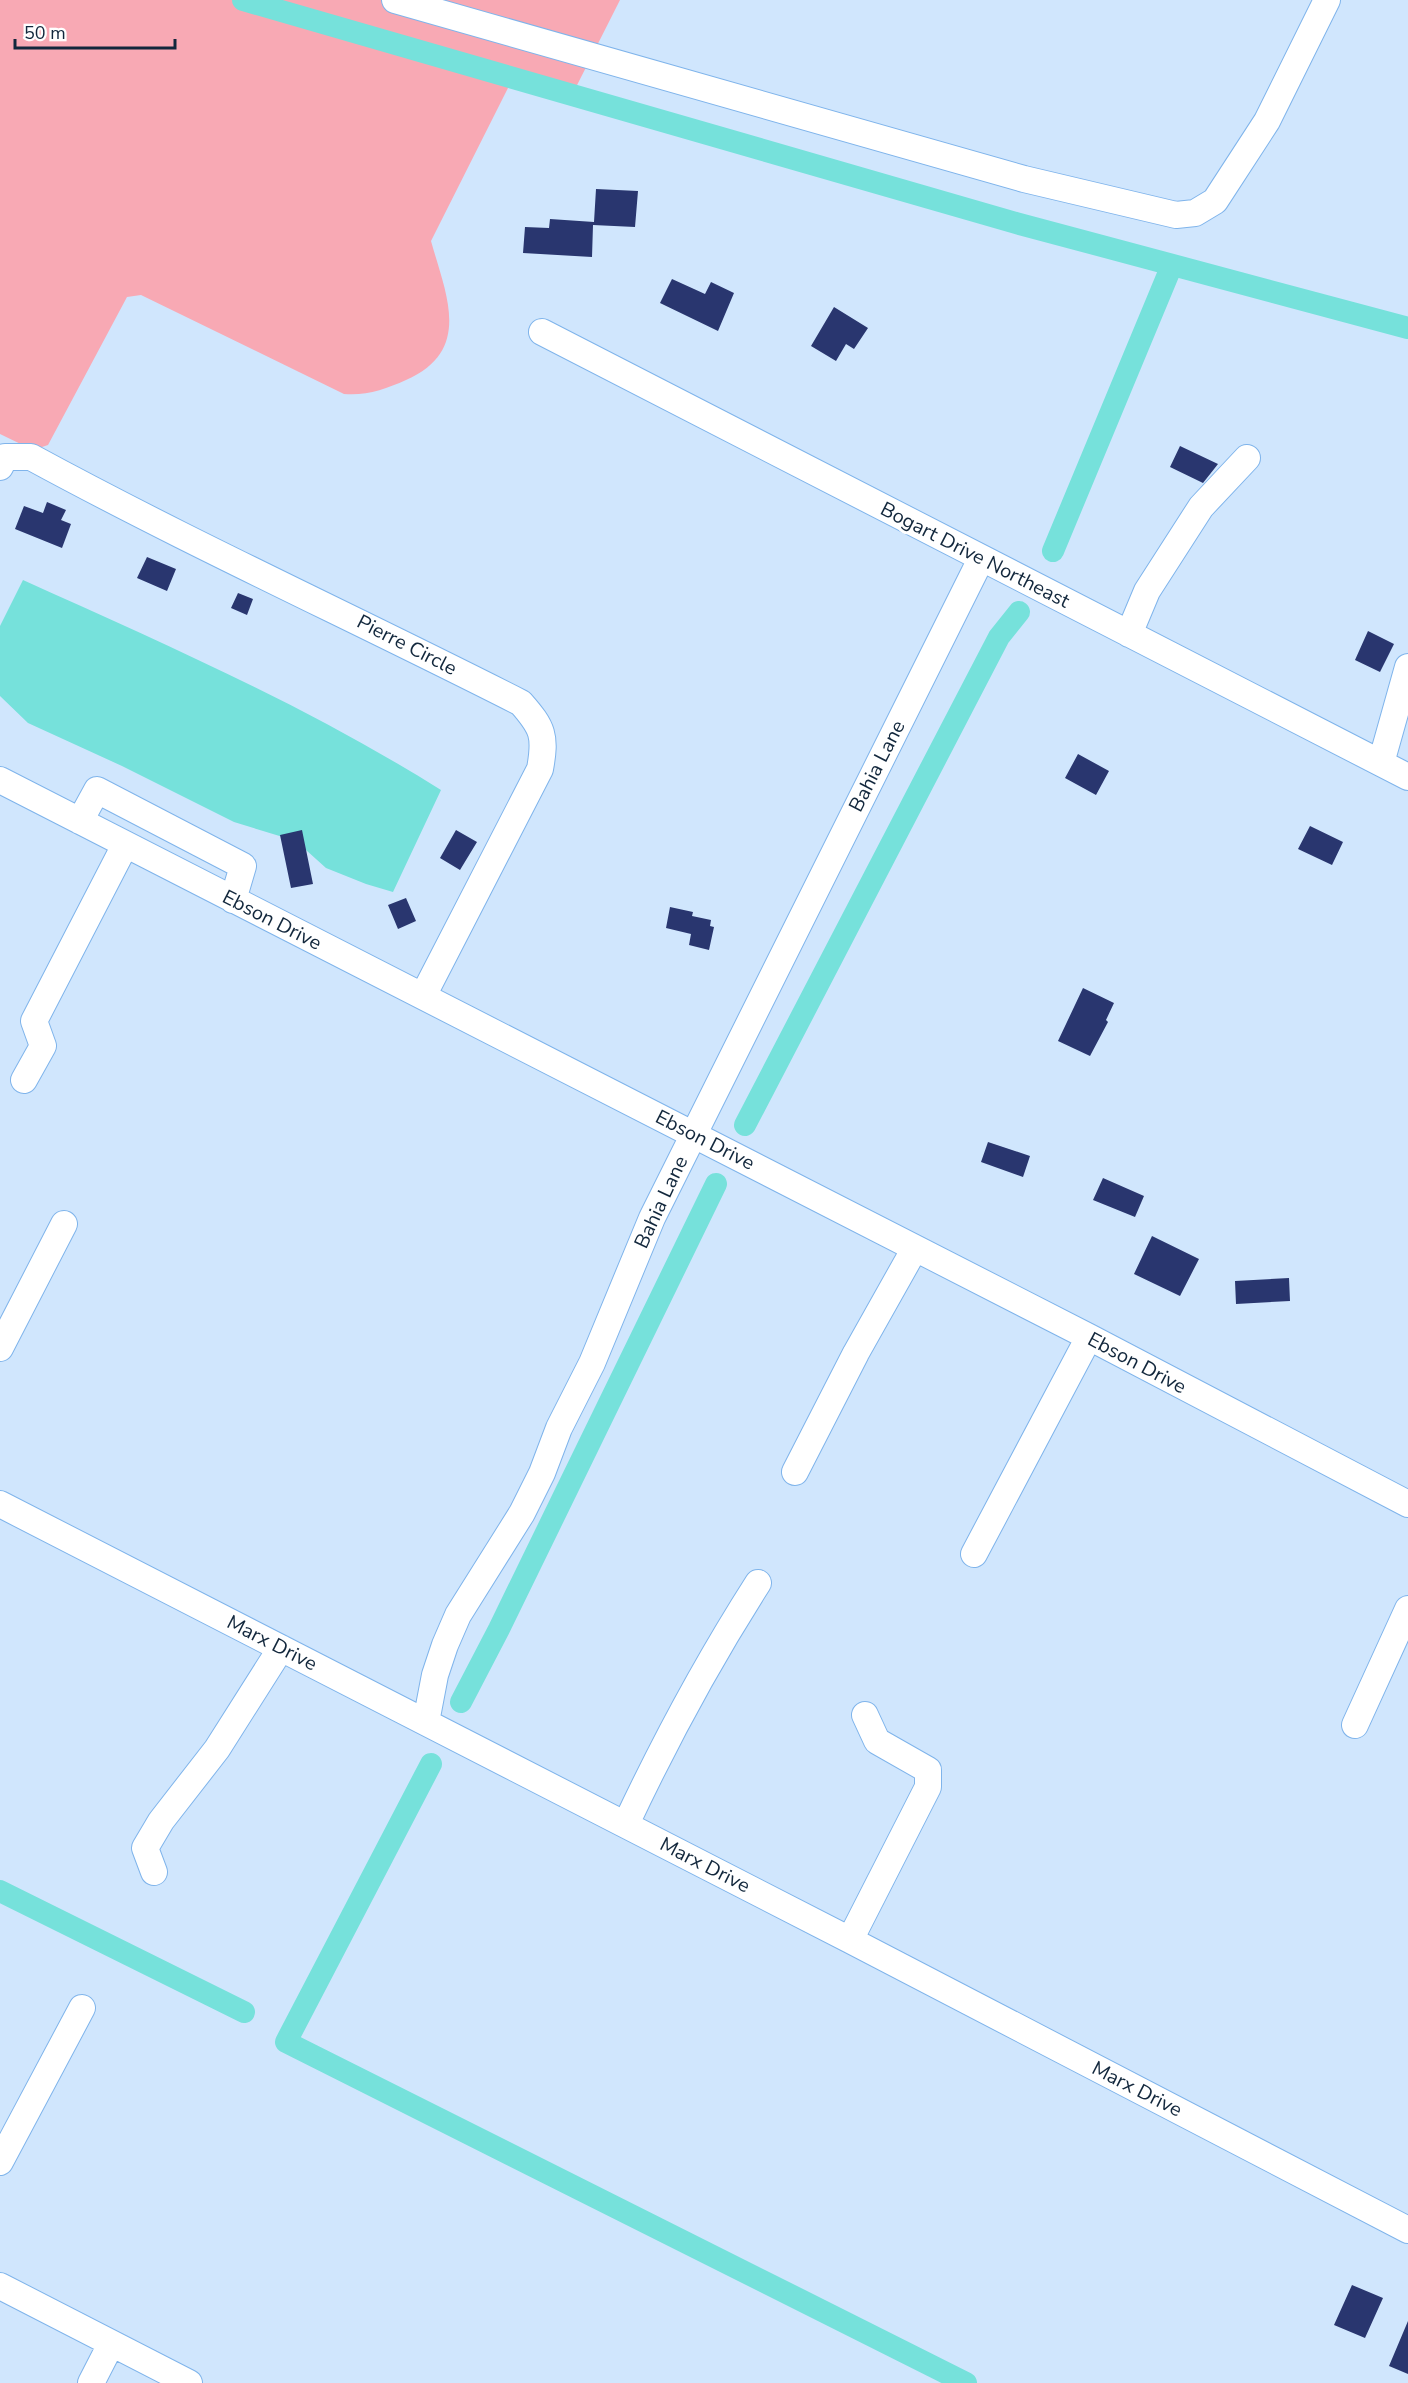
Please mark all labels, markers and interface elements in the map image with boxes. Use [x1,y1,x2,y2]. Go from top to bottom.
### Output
scale bar [15,12,176,50]
text: 50 m [24,21,66,45]
street label: Bogart Drive Northeast [876,496,1075,615]
street label: Pierre Circle [352,608,462,682]
street label: Bahia Lane [842,716,912,816]
street label: Ebson Drive [218,883,326,957]
street label: Ebson Drive [651,1103,759,1177]
street label: Bahia Lane [628,1151,694,1253]
street label: Ebson Drive [1083,1326,1191,1400]
street label: Marx Drive [222,1609,322,1677]
street label: Marx Drive [655,1831,755,1899]
street label: Marx Drive [1087,2055,1187,2123]

